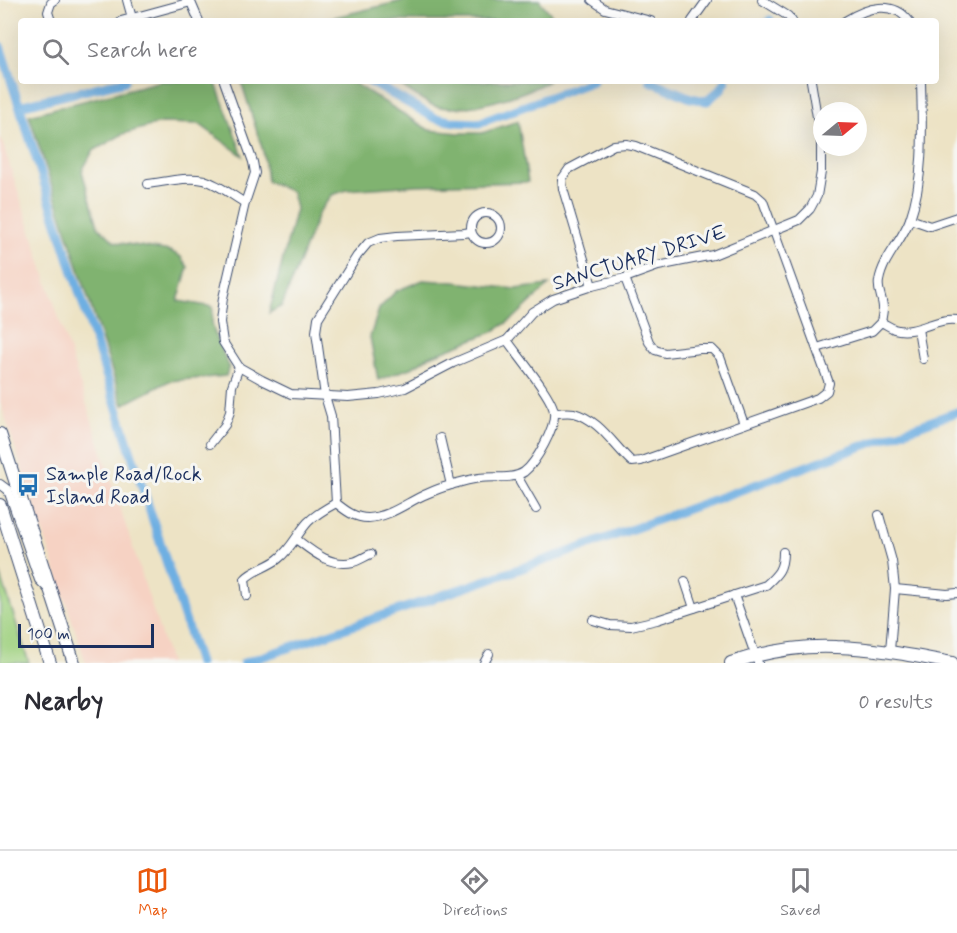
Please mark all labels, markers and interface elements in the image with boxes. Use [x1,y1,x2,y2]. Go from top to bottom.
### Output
search box [18,18,939,84]
icon: search [39,35,72,68]
text: Search here [87,37,198,65]
north arrow [813,102,867,156]
street label: SANCTUARY DRIVE [549,219,729,298]
place label: Sample Road/Rock Island Road [46,461,202,511]
bus stop icon: Sample Road/Rock Island Road [15,472,41,498]
scale bar [18,621,154,648]
text: 100 m [27,624,70,645]
text: Nearby [24,685,103,719]
text: 0 results [859,689,933,716]
tab: Map [136,864,169,921]
tab: Directions [442,864,508,921]
tab: Saved [780,864,821,921]

